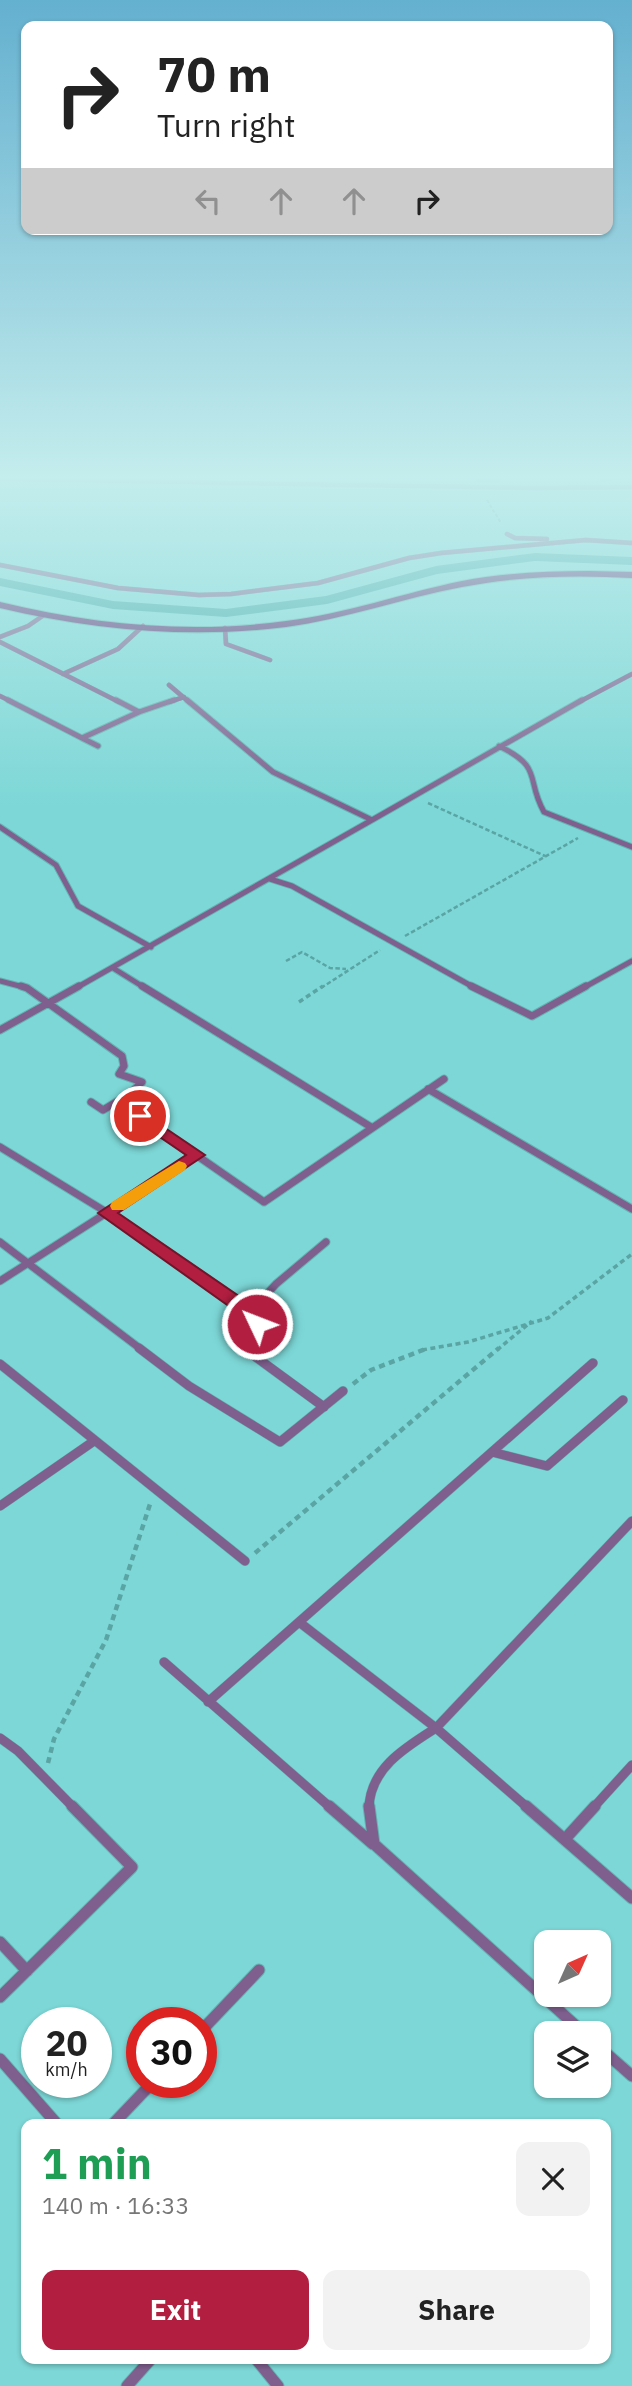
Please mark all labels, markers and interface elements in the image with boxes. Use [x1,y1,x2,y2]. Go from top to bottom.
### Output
text: 70 m [157,42,271,105]
icon: right [42,49,133,140]
text: Turn right [157,104,295,146]
icon: left [189,182,227,220]
icon: ahead [262,182,300,220]
icon: ahead [335,182,373,220]
icon: right [408,182,446,220]
pin [110,1086,170,1146]
icon: arrive [121,1097,159,1135]
position arrow [220,1287,294,1361]
north arrow [534,1930,611,2007]
map controls [534,1930,611,2098]
speed limit sign: 30 [126,2007,217,2098]
text: 20 [45,2020,88,2066]
button: layers [534,2021,611,2098]
text: km/h [45,2058,88,2081]
text: 1 min [42,2136,152,2191]
button: close [516,2142,590,2216]
text: 140 m · 16:33 [42,2190,189,2220]
button: Exit [42,2270,309,2350]
button: Share [323,2270,590,2350]

